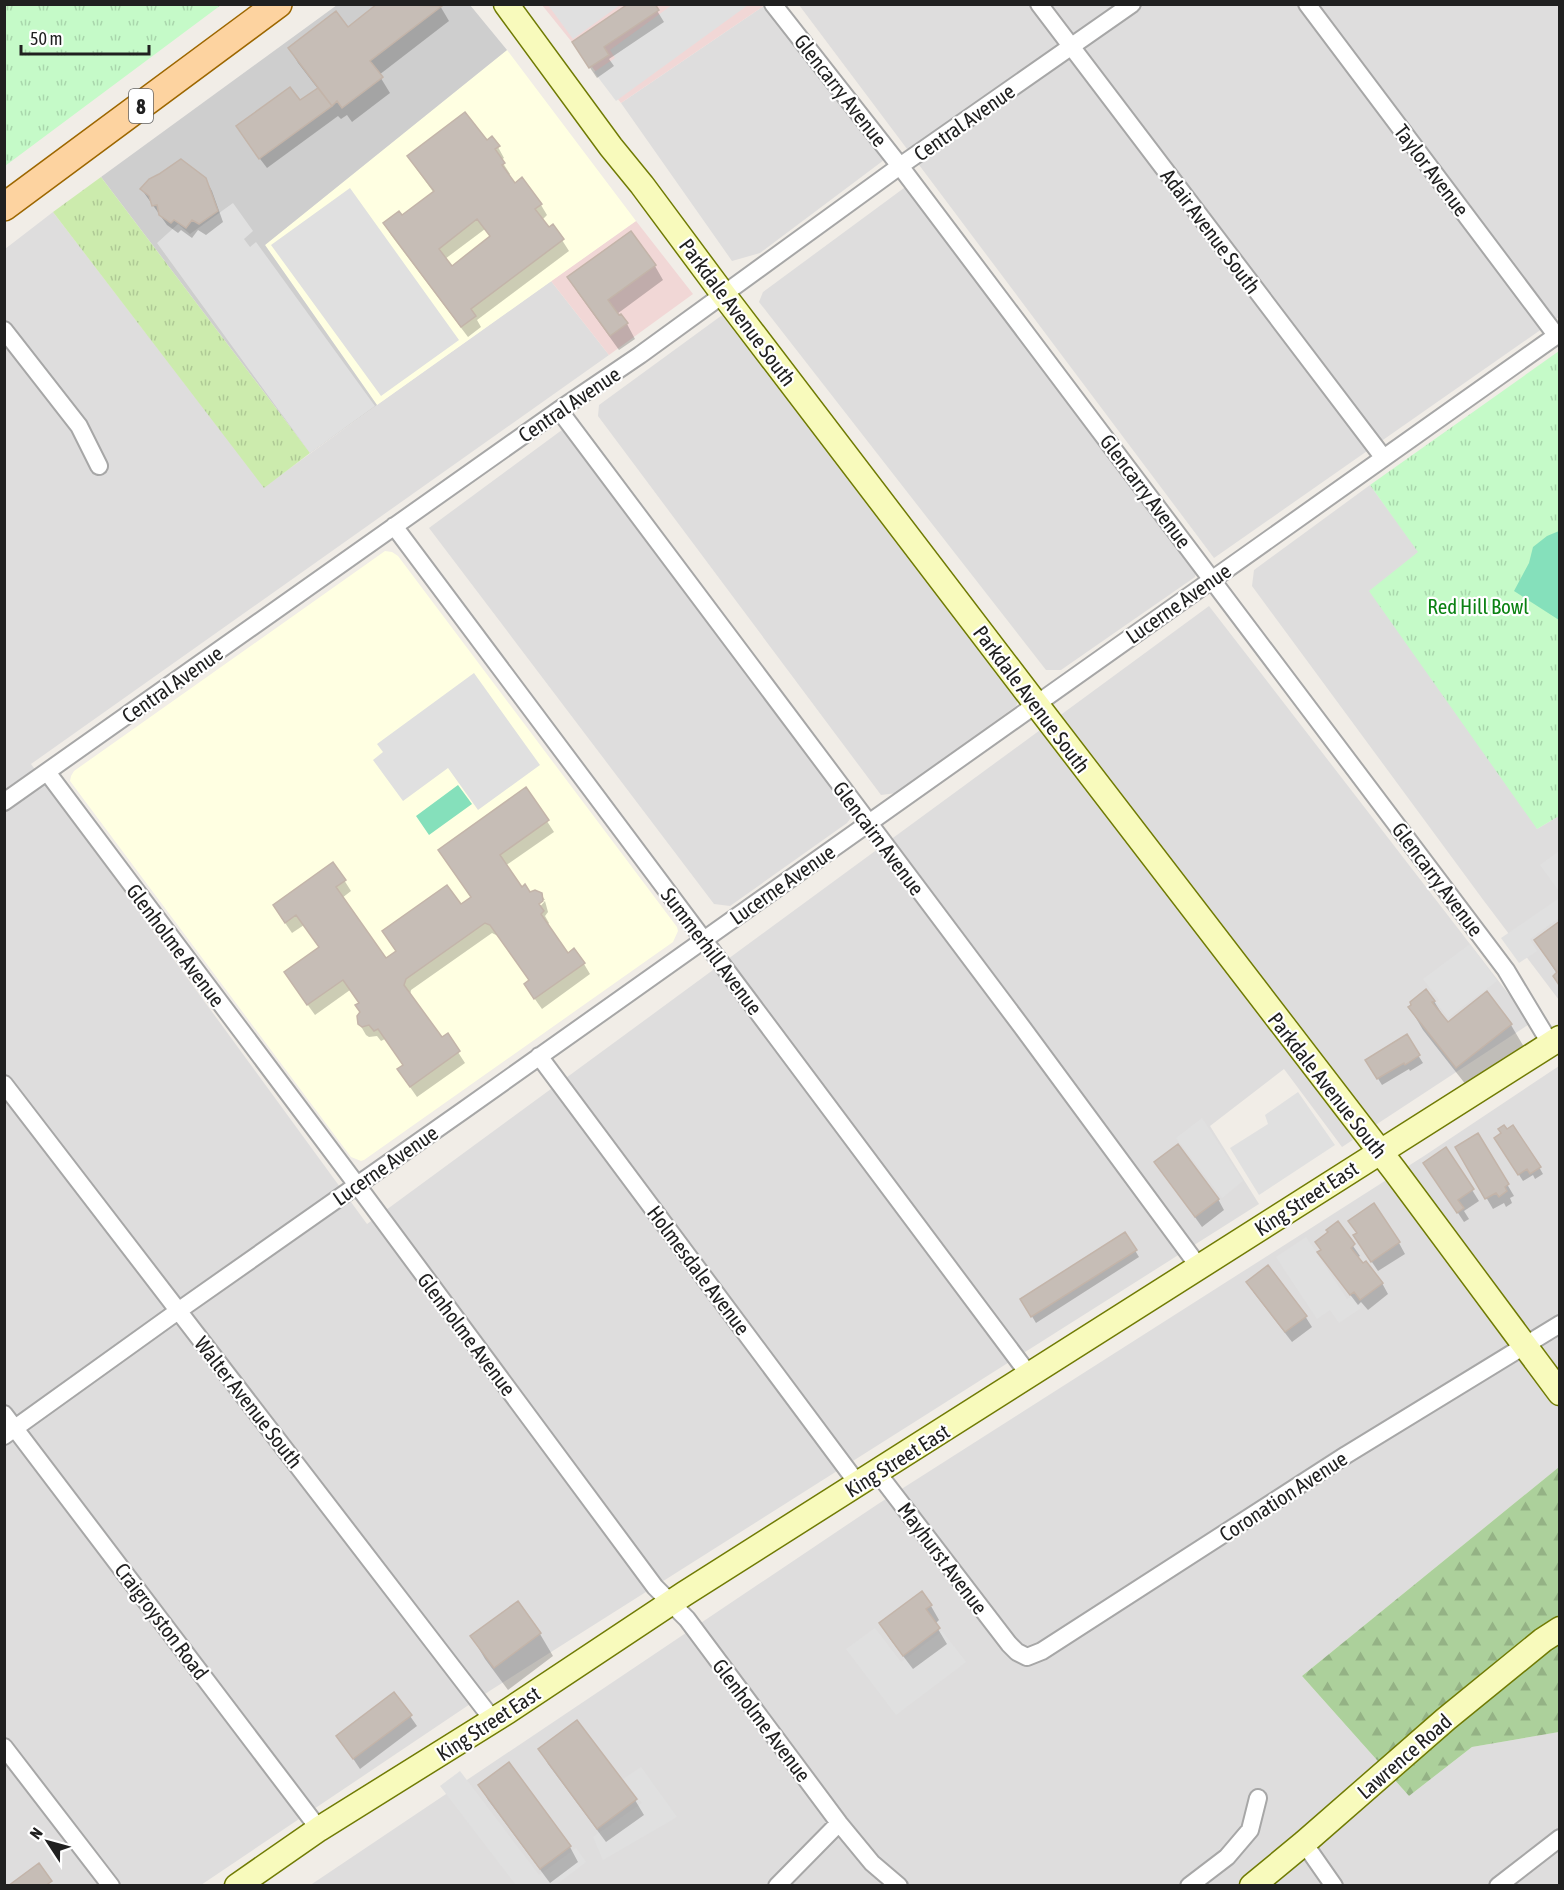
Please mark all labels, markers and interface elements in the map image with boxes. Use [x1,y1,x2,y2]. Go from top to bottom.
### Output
scale bar [21,18,148,56]
text: 50 m [30,28,62,49]
street label: Glencarry Avenue [790,29,892,151]
street label: Central Avenue [909,79,1019,165]
road number: 8 [129,89,153,123]
street label: Taylor Avenue [1390,119,1474,221]
street label: Adair Avenue South [1156,164,1266,298]
street label: Parkdale Avenue South [675,234,801,390]
street label: Central Avenue [514,361,624,447]
street label: Glencarry Avenue [1096,430,1196,552]
street label: Lucerne Avenue [1121,558,1235,648]
park label: Red Hill Bowl [1427,594,1529,618]
street label: Parkdale Avenue South [969,621,1095,777]
street label: Central Avenue [117,641,227,727]
street label: Glencairn Avenue [829,776,929,900]
street label: Glencarry Avenue [1388,818,1488,940]
street label: Lucerne Avenue [725,839,839,929]
street label: Glenholme Avenue [122,879,230,1011]
street label: Summerhill Avenue [657,883,767,1019]
street label: Parkdale Avenue South [1264,1007,1392,1163]
street label: Lucerne Avenue [328,1120,442,1210]
street label: King Street East [1250,1156,1362,1240]
street label: Holmesdale Avenue [643,1201,755,1339]
street label: Glenholme Avenue [413,1268,521,1400]
street label: Walter Avenue South [190,1331,308,1473]
street label: King Street East [840,1418,954,1502]
street label: Coronation Avenue [1215,1446,1351,1546]
street label: Mayhurst Avenue [893,1497,993,1619]
street label: Craigroyston Road [110,1558,214,1684]
street label: Glenholme Avenue [708,1654,816,1786]
street label: King Street East [432,1681,544,1765]
street label: Lawrence Road [1352,1709,1456,1803]
north arrow [18,1812,78,1872]
text: N [26,1824,46,1842]

